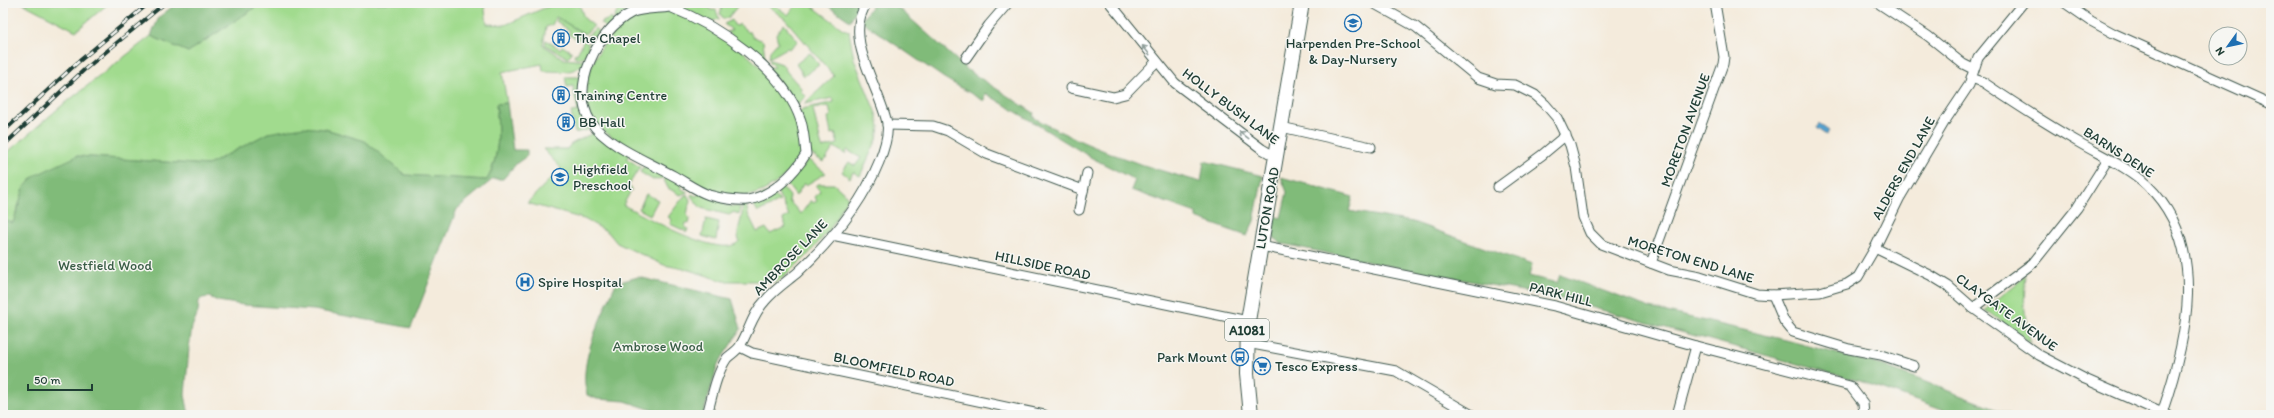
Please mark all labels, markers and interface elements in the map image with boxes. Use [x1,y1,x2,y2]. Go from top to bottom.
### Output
school or university icon: Harpenden Pre-School & Day-Nursery [1343,13,1363,33]
north arrow [2208,26,2248,66]
building icon: The Chapel [551,28,571,48]
place label: The Chapel [574,30,640,47]
place label: Harpenden Pre-School & Day-Nursery [1286,35,1420,68]
one-way arrow [1142,45,1151,55]
text: N [2213,45,2228,58]
street label: HOLLY BUSH LANE [1179,64,1283,149]
street label: MORETON AVENUE [1657,71,1714,189]
building icon: Training Centre [551,85,571,105]
place label: Training Centre [574,87,668,104]
building icon: BB Hall [556,112,576,132]
place label: BB Hall [579,114,625,131]
street label: ALDERS END LANE [1868,114,1939,223]
street label: BARNS DENE [2080,123,2158,182]
one-way arrow [1238,131,1249,139]
place label: Highfield Preschool [573,161,632,194]
street label: LUTON ROAD [1252,166,1283,250]
school or university icon: Highfield Preschool [550,167,570,187]
street label: AMBROSE LANE [750,215,831,299]
street label: MORETON END LANE [1626,232,1756,287]
street label: HILLSIDE ROAD [994,247,1092,284]
park label: Westfield Wood [58,257,152,274]
street label: CLAYGATE AVENUE [1952,270,2061,355]
hospital icon: Spire Hospital [515,272,535,292]
place label: Spire Hospital [538,274,622,291]
street label: PARK HILL [1527,278,1594,311]
road number: A1081 [1225,319,1269,341]
park label: Ambrose Wood [613,338,704,355]
bus stop icon: Park Mount [1230,347,1250,367]
street label: BLOOMFIELD ROAD [832,348,956,391]
place label: Park Mount [1157,349,1227,366]
supermarket icon: Tesco Express [1252,356,1272,376]
place label: Tesco Express [1275,358,1358,375]
scale bar [28,366,92,392]
text: 50 m [34,373,60,387]

